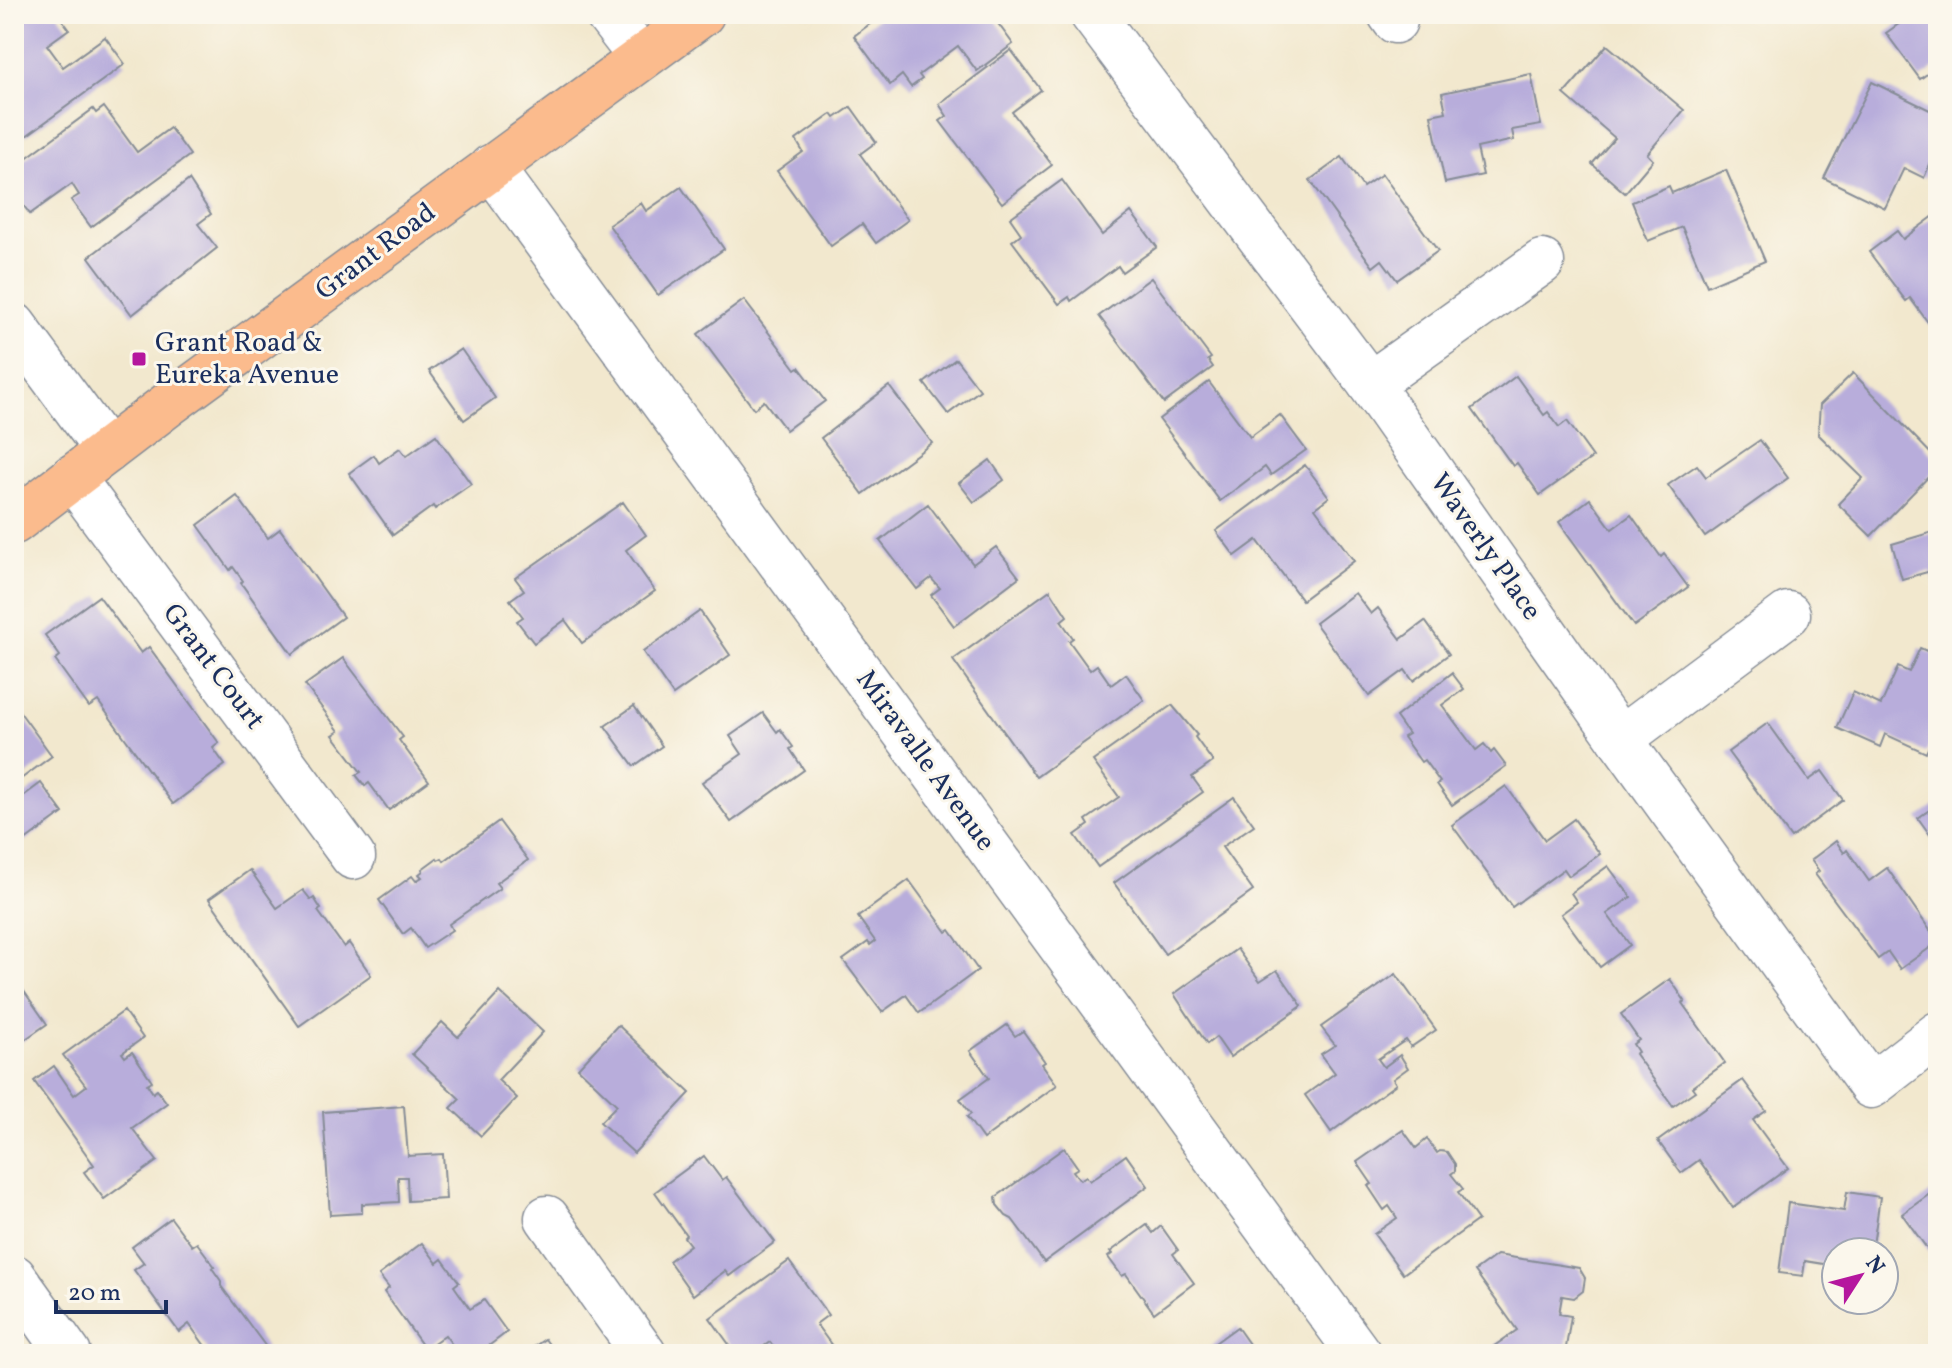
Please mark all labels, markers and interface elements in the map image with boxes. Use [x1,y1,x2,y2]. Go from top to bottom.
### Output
street label: Grant Road [308,194,444,310]
place label: Grant Road & Eureka Avenue [155,324,339,395]
marker: Grant Road & Eureka Avenue [130,350,148,368]
street label: Waverly Place [1420,466,1550,628]
street label: Grant Court [153,596,273,738]
street label: Miravalle Avenue [846,662,1004,860]
north arrow [1820,1236,1900,1316]
text: N [1857,1250,1891,1281]
scale bar [56,1264,166,1314]
text: 20 m [68,1277,121,1311]

